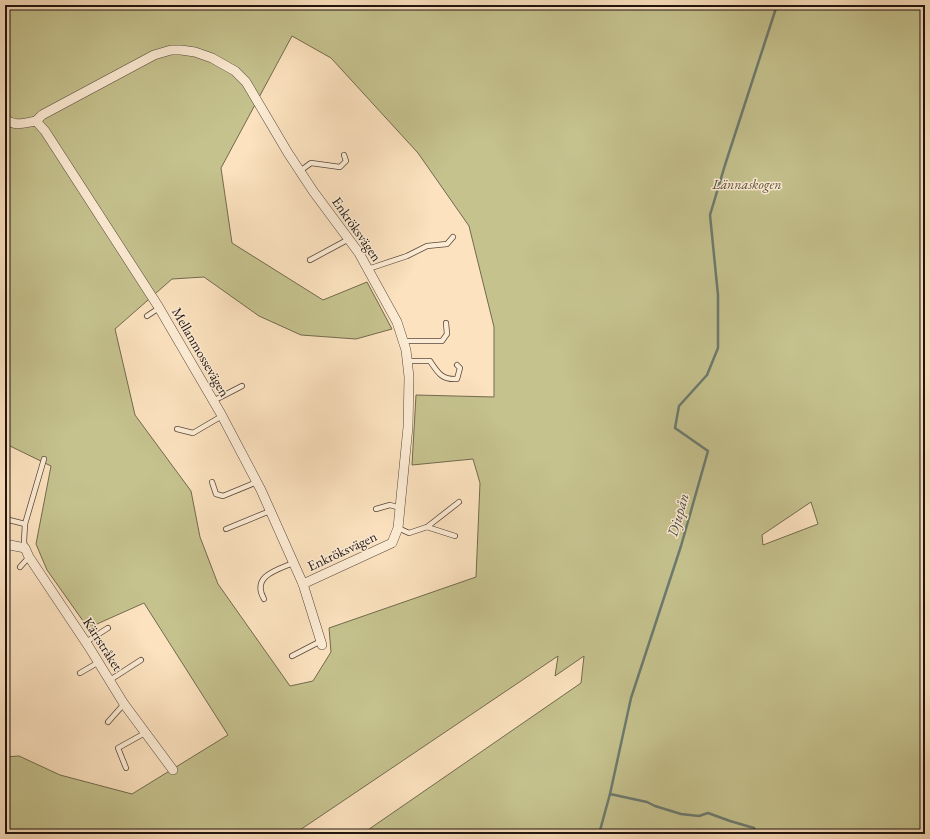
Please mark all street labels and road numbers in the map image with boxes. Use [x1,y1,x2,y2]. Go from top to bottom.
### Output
street label: Enkröksvägen [328,193,386,265]
street label: Mellanmossevägen [168,304,234,400]
street label: Enkröksvägen [304,527,380,575]
street label: Kärrstråket [79,614,127,675]

